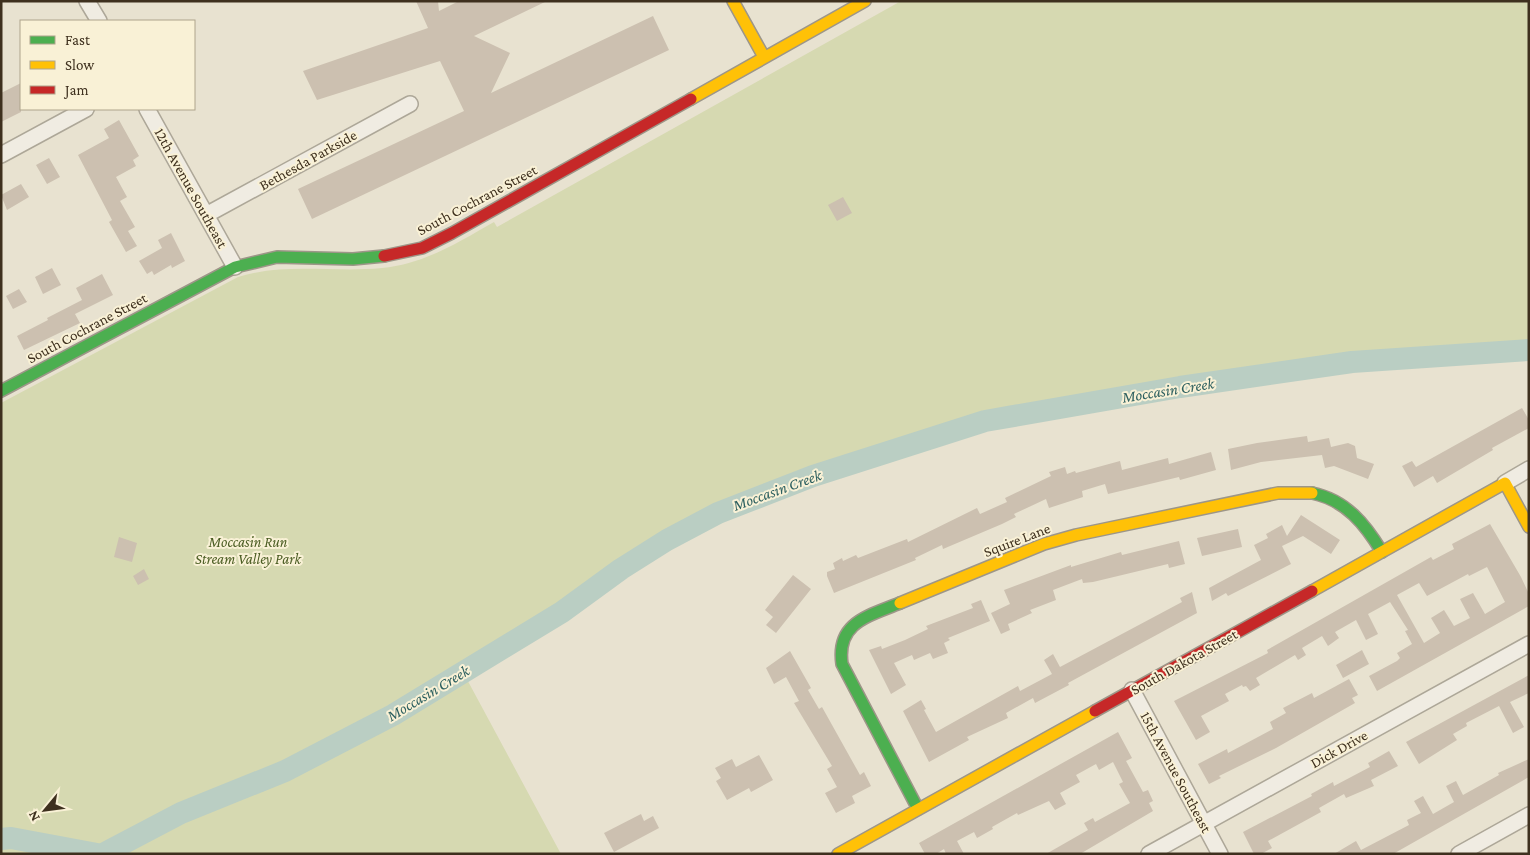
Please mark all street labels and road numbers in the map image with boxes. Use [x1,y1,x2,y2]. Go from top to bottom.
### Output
street label: 12th Avenue Southeast [151,125,231,252]
street label: Bethesda Parkside [257,126,360,193]
street label: South Cochrane Street [414,161,540,238]
street label: South Cochrane Street [24,289,150,366]
street label: Squire Lane [981,520,1053,561]
street label: South Dakota Street [1128,626,1241,698]
street label: 15th Avenue Southeast [1137,709,1215,836]
street label: Dick Drive [1308,727,1371,771]

